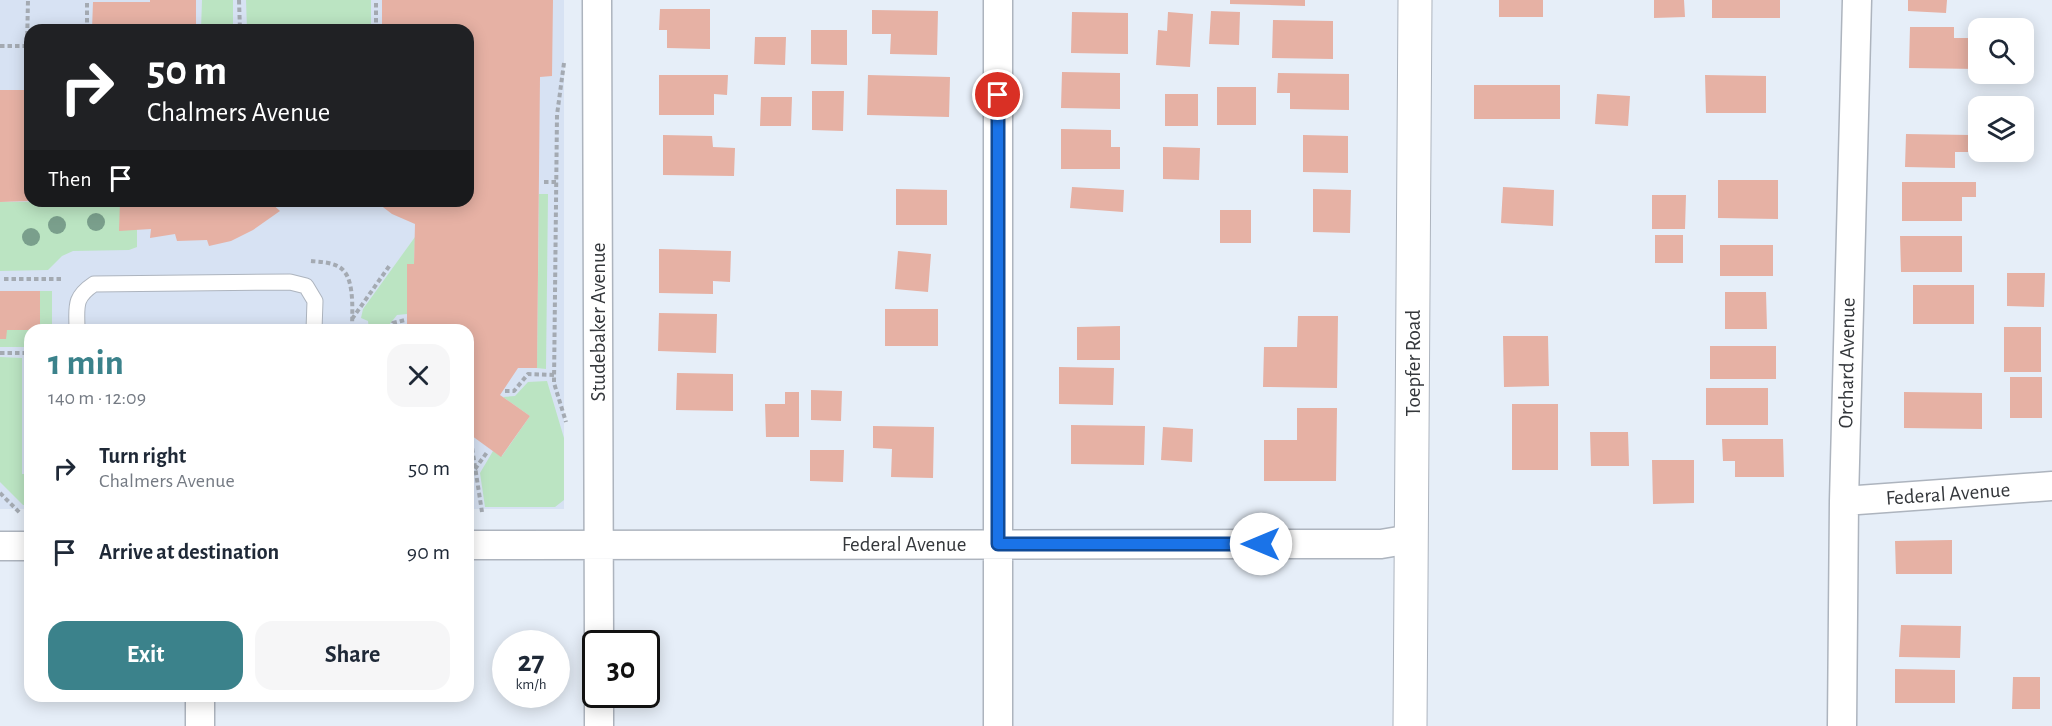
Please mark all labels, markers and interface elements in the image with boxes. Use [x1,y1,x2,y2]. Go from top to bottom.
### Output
map controls [1968,18,2034,162]
button: search [1968,18,2034,84]
icon: right [48,48,126,126]
text: 50 m [147,50,227,92]
pin [972,69,1023,120]
icon: arrive [981,78,1014,111]
button: layers [1968,96,2034,162]
text: Chalmers Avenue [147,99,330,126]
icon: arrive [104,162,137,195]
text: Then [48,168,92,190]
street label: Studebaker Avenue [588,243,609,401]
street label: Orchard Avenue [1835,297,1859,429]
street label: Toepfer Road [1403,309,1424,416]
button: close [387,344,450,407]
text: 1 min [48,345,124,381]
text: 140 m · 12:09 [48,388,146,408]
text: Turn right [99,445,186,467]
icon: right [48,452,81,485]
text: 50 m [408,457,450,479]
text: Chalmers Avenue [99,471,235,491]
street label: Federal Avenue [1885,479,2011,509]
position arrow [1229,512,1293,576]
street label: Federal Avenue [842,534,966,555]
icon: arrive [48,536,81,569]
text: Arrive at destination [99,541,279,563]
text: 90 m [407,541,450,563]
button: Exit [48,621,243,690]
button: Share [255,621,450,690]
speed limit sign: 30 [582,630,660,708]
text: 27 [517,647,545,677]
text: km/h [516,677,546,692]

